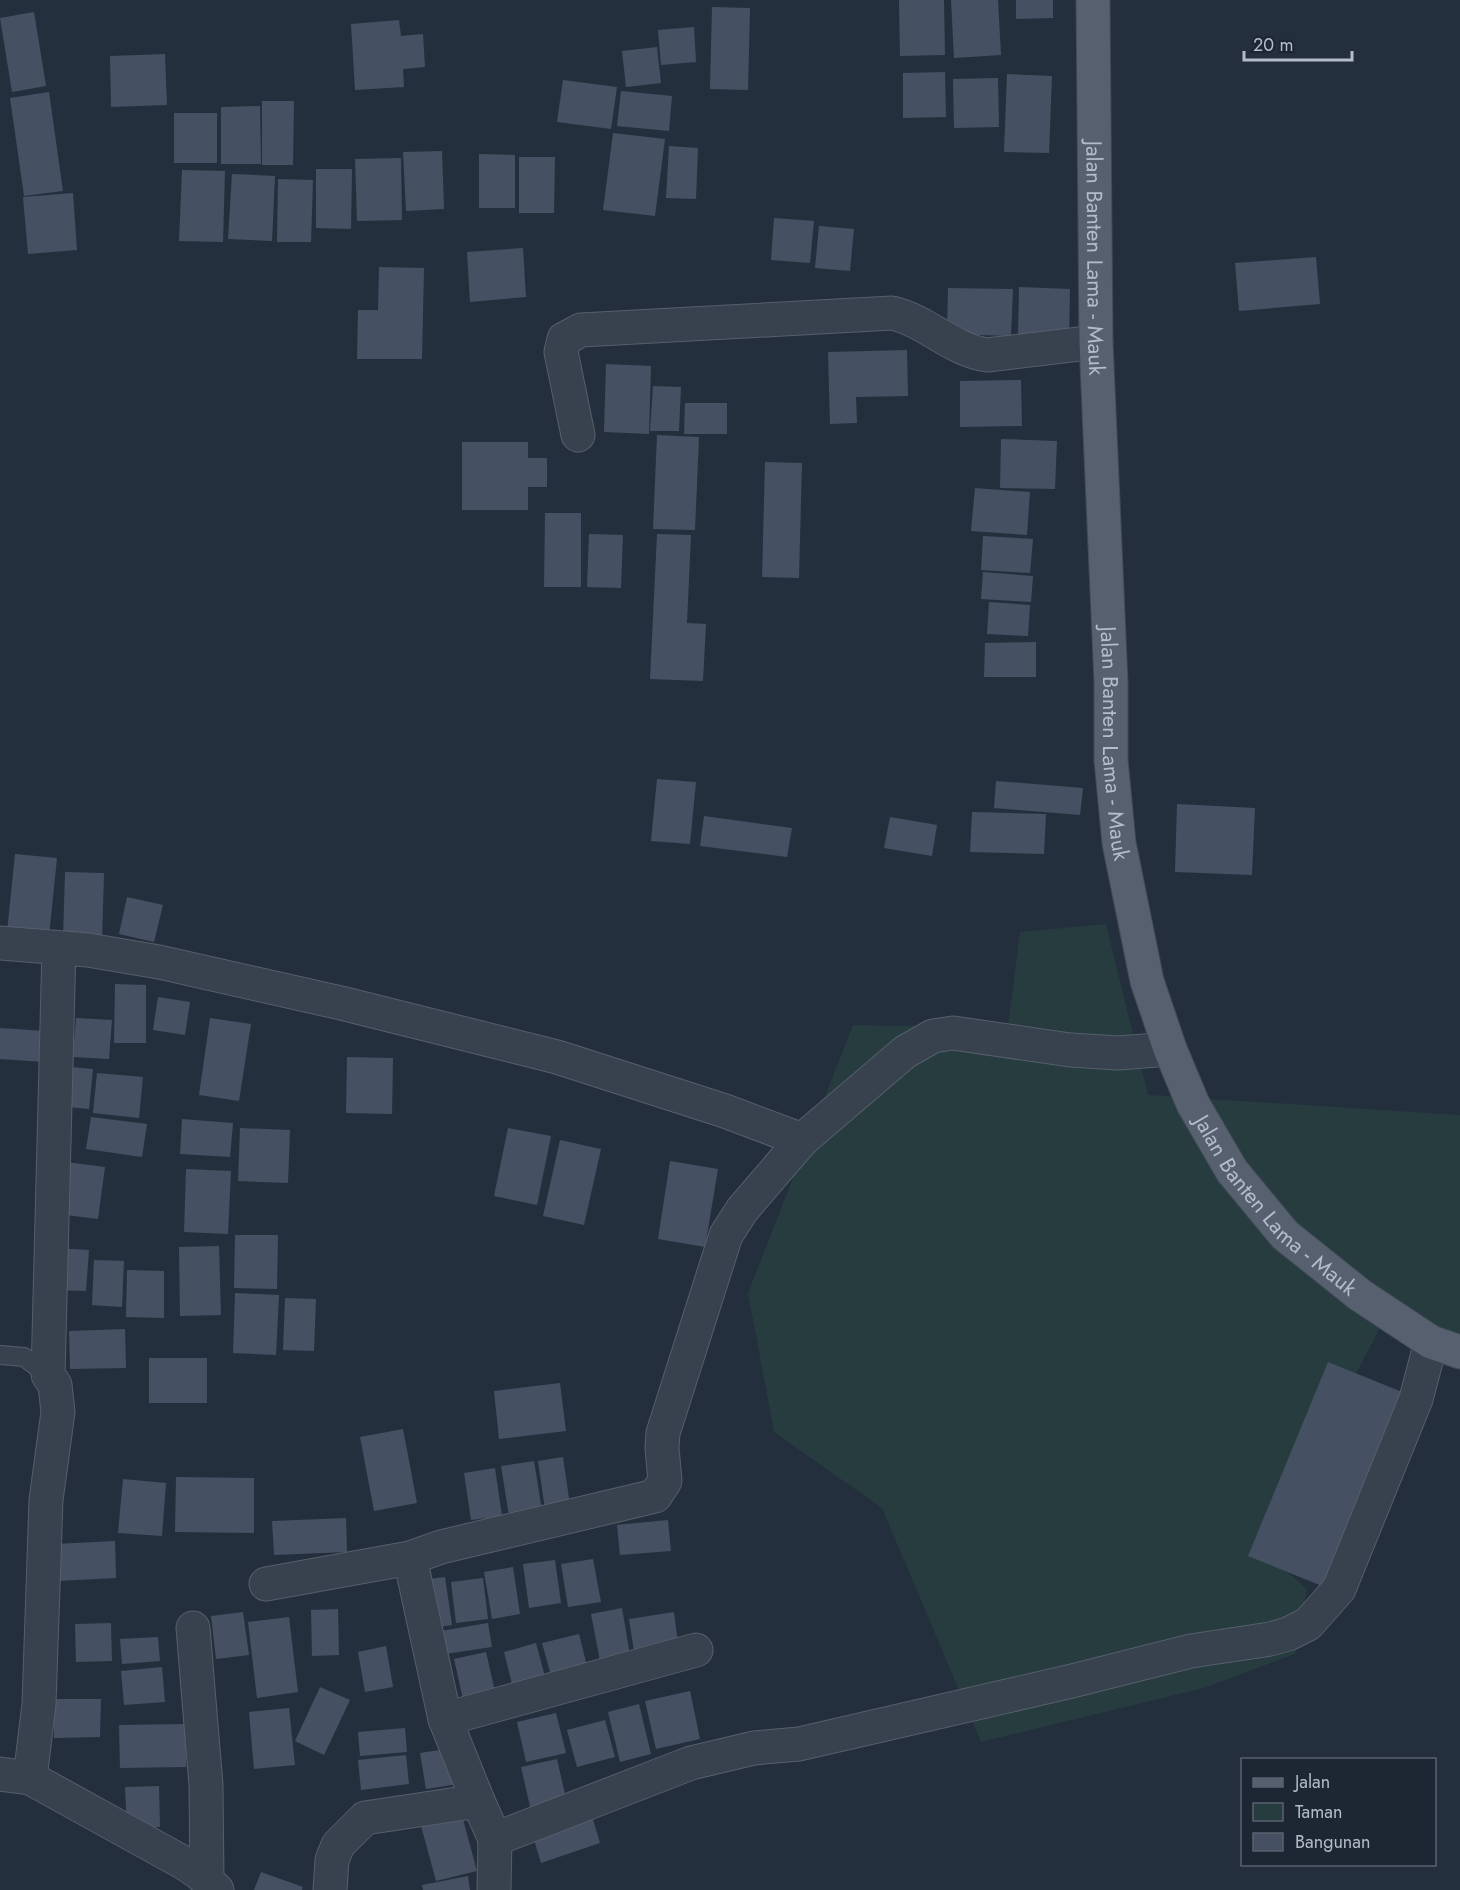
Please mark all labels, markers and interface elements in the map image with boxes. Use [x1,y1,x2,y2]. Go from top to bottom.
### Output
scale bar [1244,24,1352,62]
text: 20 m [1253,32,1293,58]
street label: Jalan Banten Lama - Mauk [1078,137,1113,376]
street label: Jalan Banten Lama - Mauk [1092,623,1138,864]
street label: Jalan Banten Lama - Mauk [1185,1106,1365,1303]
legend [1241,1758,1436,1866]
text: Jalan [1293,1769,1330,1795]
text: Taman [1295,1799,1342,1825]
text: Bangunan [1295,1829,1370,1855]

